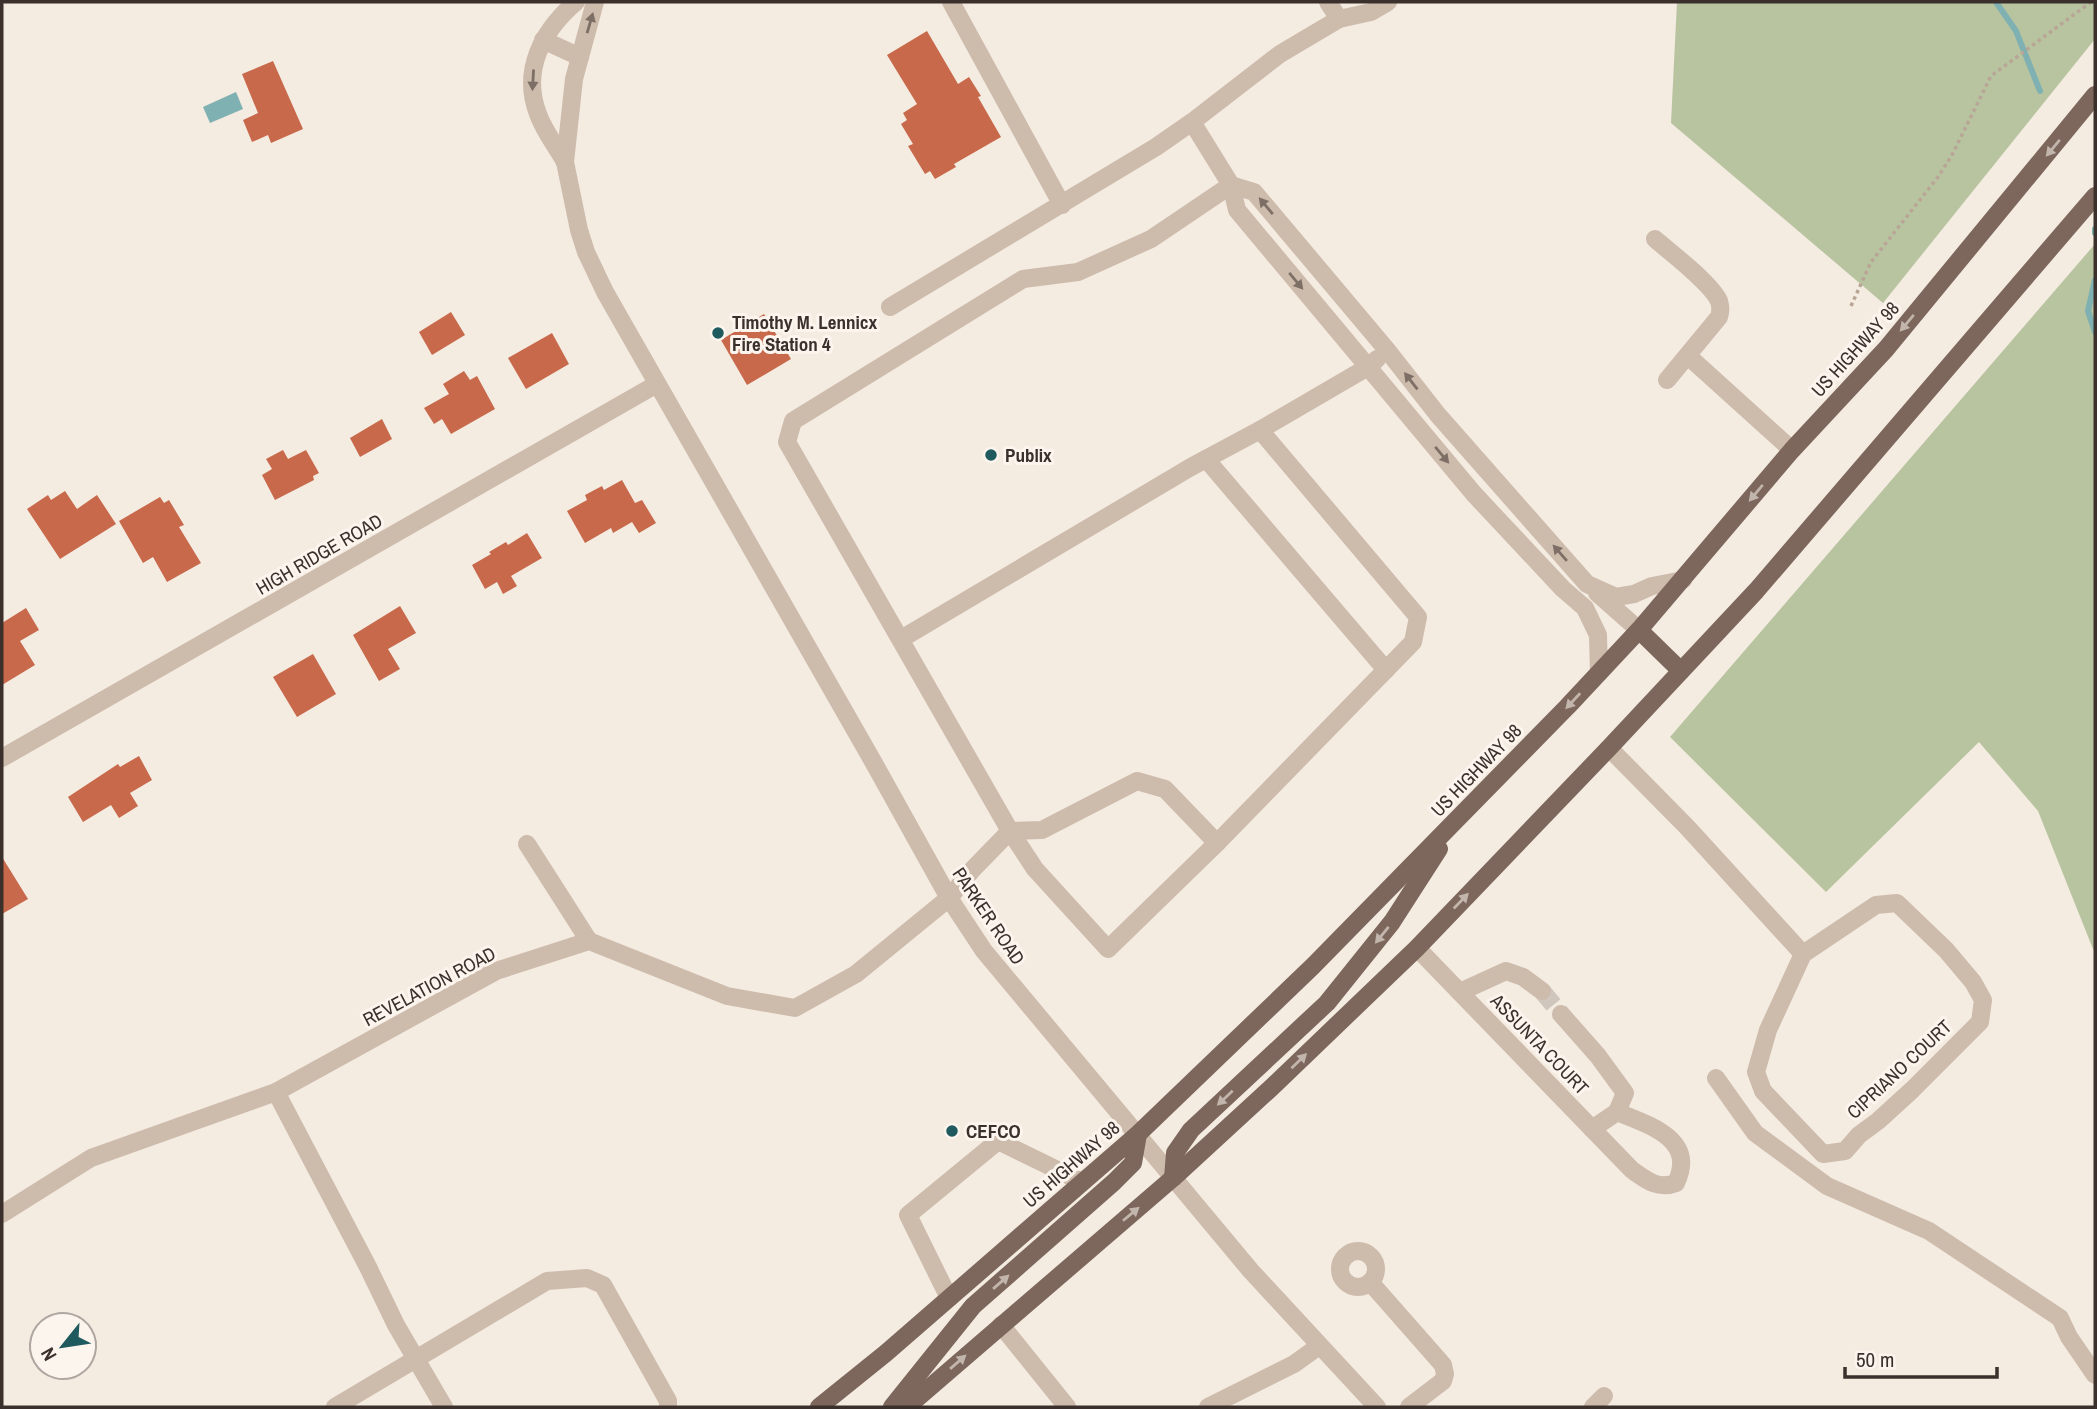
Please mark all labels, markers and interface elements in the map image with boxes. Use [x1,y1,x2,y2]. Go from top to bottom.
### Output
one-way arrow [586,12,596,33]
one-way arrow [527,69,538,91]
one-way arrow [2045,139,2060,157]
one-way arrow [1259,197,1274,214]
one-way arrow [1288,272,1303,289]
street label: US HIGHWAY 98 [1805,296,1905,402]
place label: Timothy M. Lennicx Fire Station 4 [732,309,878,357]
one-way arrow [1900,315,1915,332]
marker: Timothy M. Lennicx Fire Station 4 [710,325,726,341]
one-way arrow [1404,372,1419,390]
place label: Publix [1005,442,1052,468]
marker: Publix [983,447,999,463]
one-way arrow [1434,447,1449,464]
one-way arrow [1749,485,1764,502]
street label: HIGH RIDGE ROAD [251,507,387,601]
one-way arrow [1552,544,1568,562]
one-way arrow [1565,692,1581,709]
street label: US HIGHWAY 98 [1425,718,1527,822]
street label: PARKER ROAD [947,862,1031,970]
one-way arrow [1453,893,1470,910]
one-way arrow [1375,925,1390,943]
street label: REVELATION ROAD [358,940,500,1032]
street label: ASSUNTA COURT [1484,987,1595,1101]
street label: CIPRIANO COURT [1841,1013,1957,1124]
one-way arrow [1290,1053,1307,1069]
one-way arrow [1217,1090,1234,1106]
street label: US HIGHWAY 98 [1017,1115,1125,1213]
place label: CEFCO [966,1118,1021,1144]
marker: CEFCO [944,1123,960,1139]
one-way arrow [1122,1207,1139,1222]
one-way arrow [992,1274,1010,1290]
north arrow [28,1311,98,1381]
scale bar [1845,1336,1997,1380]
text: N [34,1343,62,1366]
text: 50 m [1856,1345,1894,1374]
one-way arrow [949,1354,967,1370]

